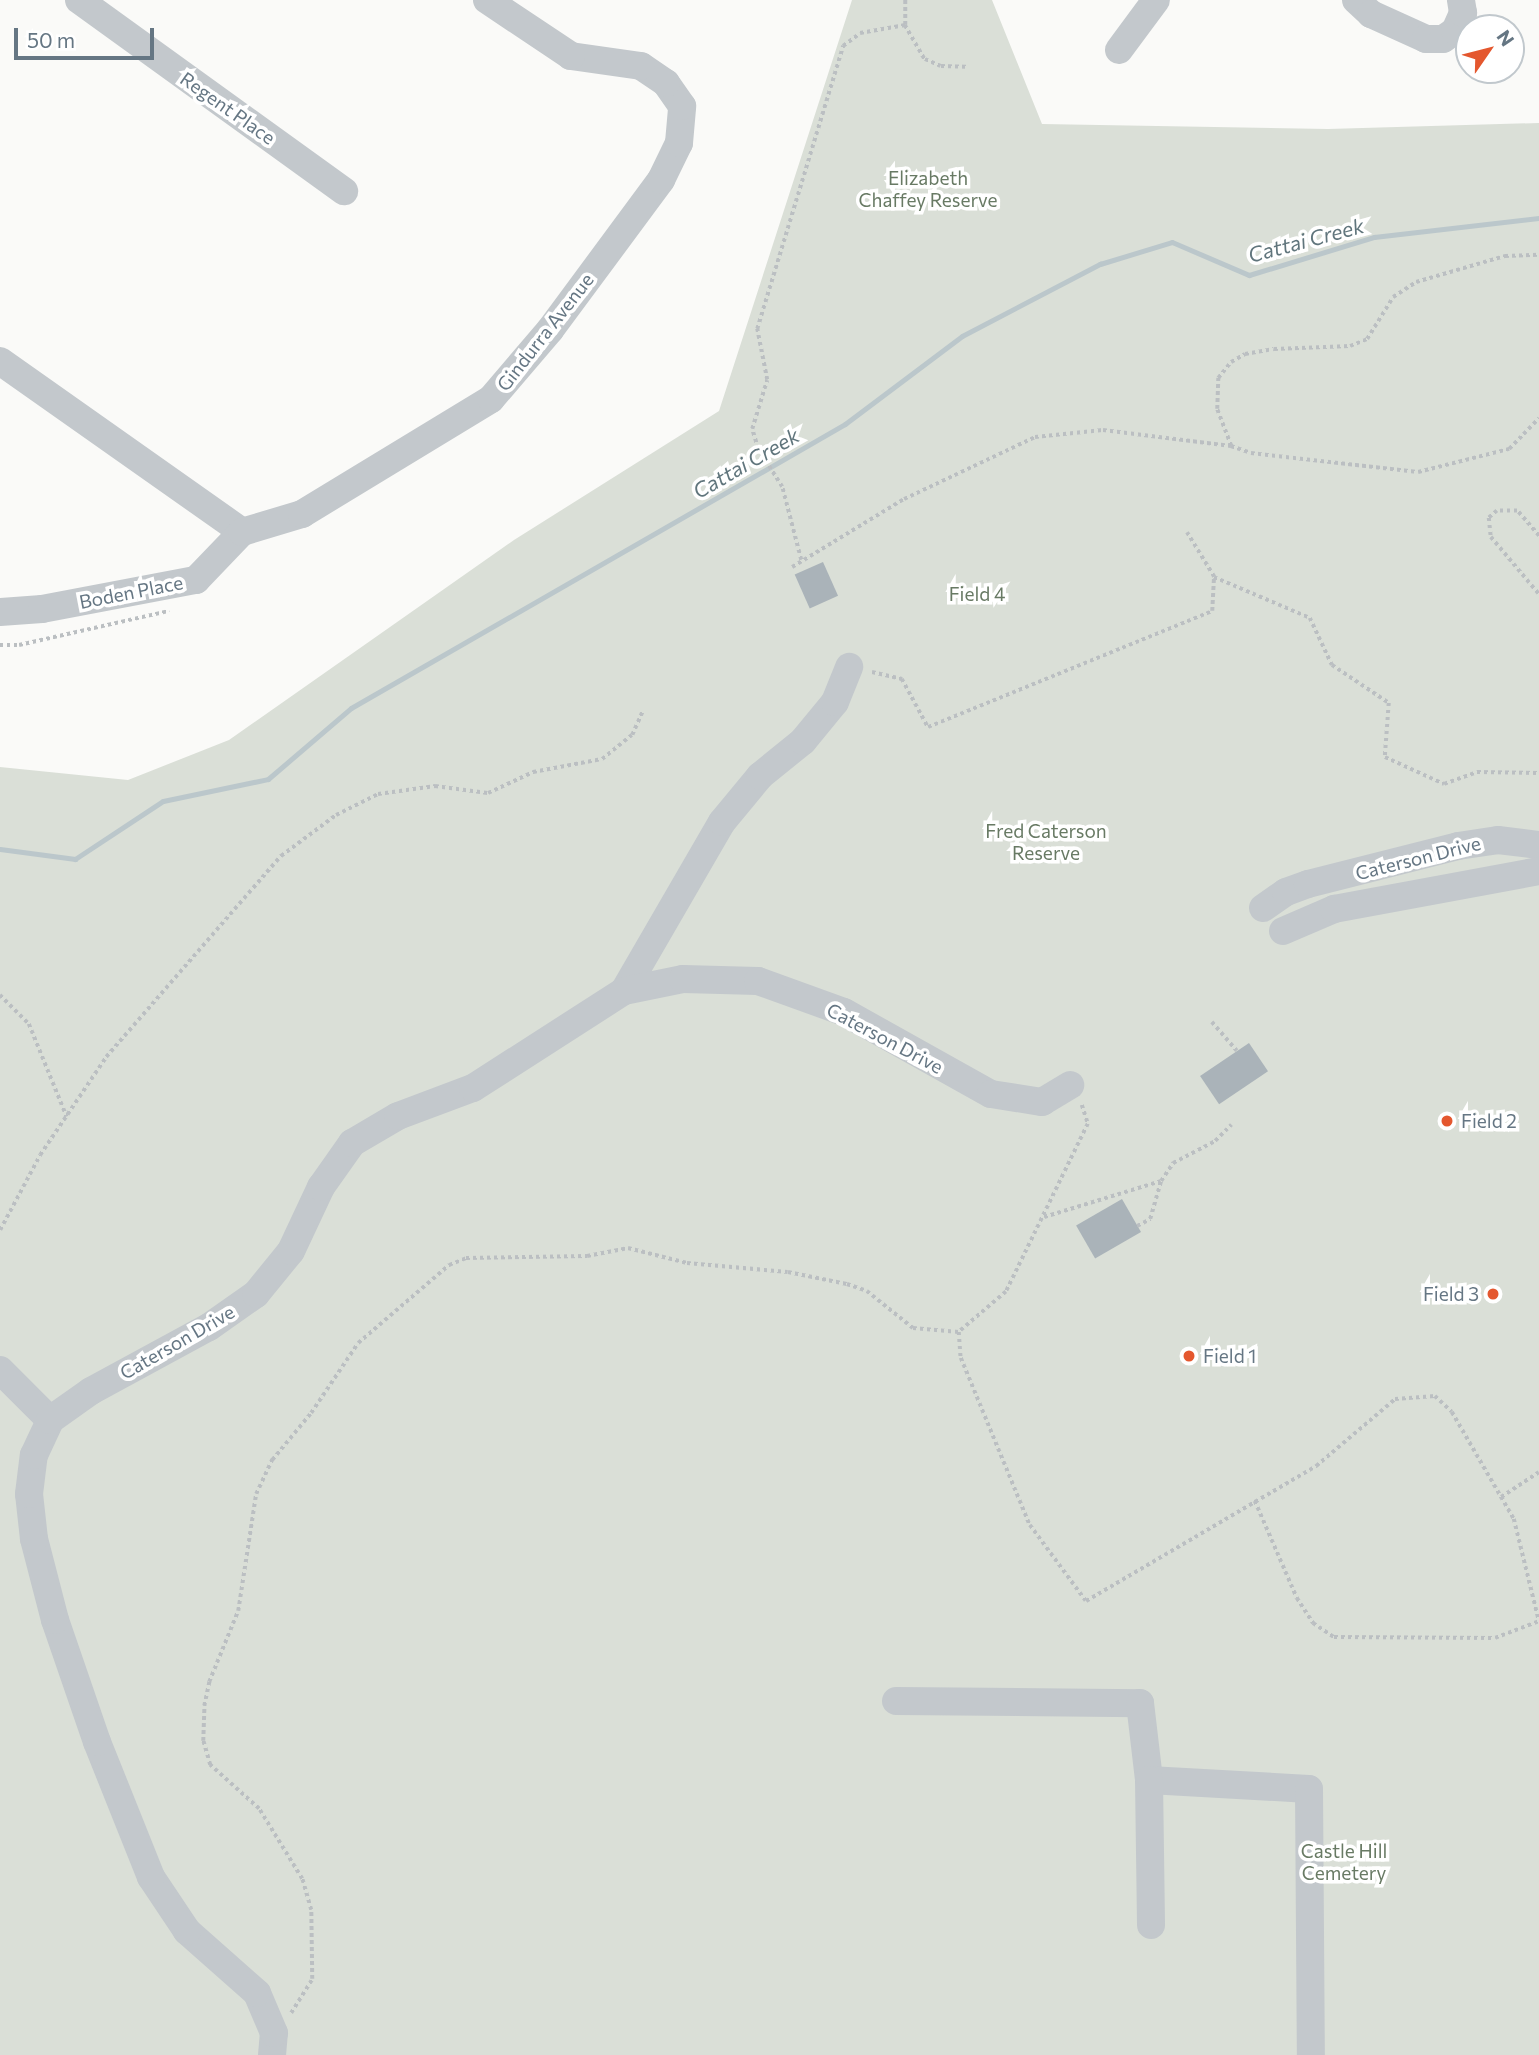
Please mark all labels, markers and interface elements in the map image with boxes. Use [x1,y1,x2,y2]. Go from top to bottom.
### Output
scale bar [18,14,158,58]
north arrow [1455,14,1525,84]
text: N [1492,25,1519,50]
text: 50 m [27,27,75,52]
street label: Regent Place [176,67,280,149]
park label: Elizabeth Chaffey Reserve [858,167,998,211]
water label: Cattai Creek [1245,212,1367,268]
street label: Gindurra Avenue [492,269,598,395]
water label: Cattai Creek [688,422,804,504]
street label: Boden Place [77,571,185,613]
park label: Field 4 [949,583,1005,605]
park label: Fred Caterson Reserve [985,820,1107,864]
street label: Caterson Drive [1353,831,1483,885]
street label: Caterson Drive [823,998,947,1078]
place label: Field 2 [1461,1110,1517,1132]
marker: Field 2 [1439,1113,1455,1129]
place label: Field 3 [1423,1283,1479,1305]
marker: Field 3 [1485,1286,1501,1302]
street label: Caterson Drive [116,1300,238,1384]
place label: Field 1 [1203,1345,1256,1367]
marker: Field 1 [1181,1348,1197,1364]
park label: Castle Hill Cemetery [1301,1840,1387,1884]

